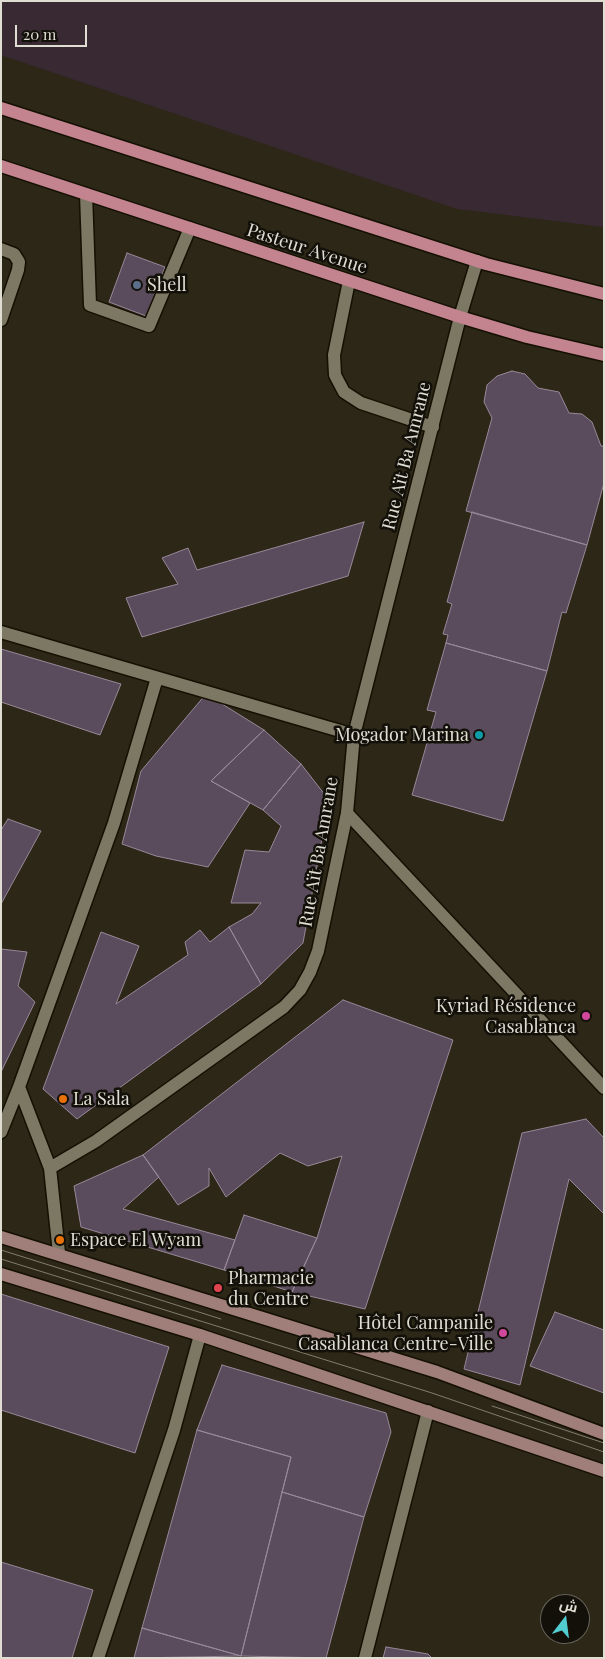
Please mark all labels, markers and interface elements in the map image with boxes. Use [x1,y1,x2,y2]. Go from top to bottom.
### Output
scale bar [18,15,90,47]
text: 20 m [23,24,56,44]
street label: Pasteur Avenue [244,219,370,279]
place label: Shell [147,274,187,296]
marker: Shell [131,279,143,291]
street label: Rue Aït Ba Amrane [378,380,436,532]
place label: Mogador Marina [335,724,469,746]
marker: Mogador Marina [473,729,485,741]
street label: Rue Aït Ba Amrane [295,775,343,929]
place label: Kyriad Résidence Casablanca [436,995,576,1038]
marker: Kyriad Résidence Casablanca [580,1010,592,1022]
place label: La Sala [73,1088,130,1110]
marker: La Sala [57,1093,69,1105]
place label: Espace El Wyam [70,1229,201,1251]
marker: Espace El Wyam [54,1234,66,1246]
place label: Pharmacie du Centre [228,1267,314,1310]
marker: Pharmacie du Centre [212,1282,224,1294]
place label: Hôtel Campanile Casablanca Centre-Ville [298,1312,493,1355]
marker: Hôtel Campanile Casablanca Centre-Ville [497,1327,509,1339]
text: ش [558,1593,580,1616]
north arrow [540,1594,590,1644]

